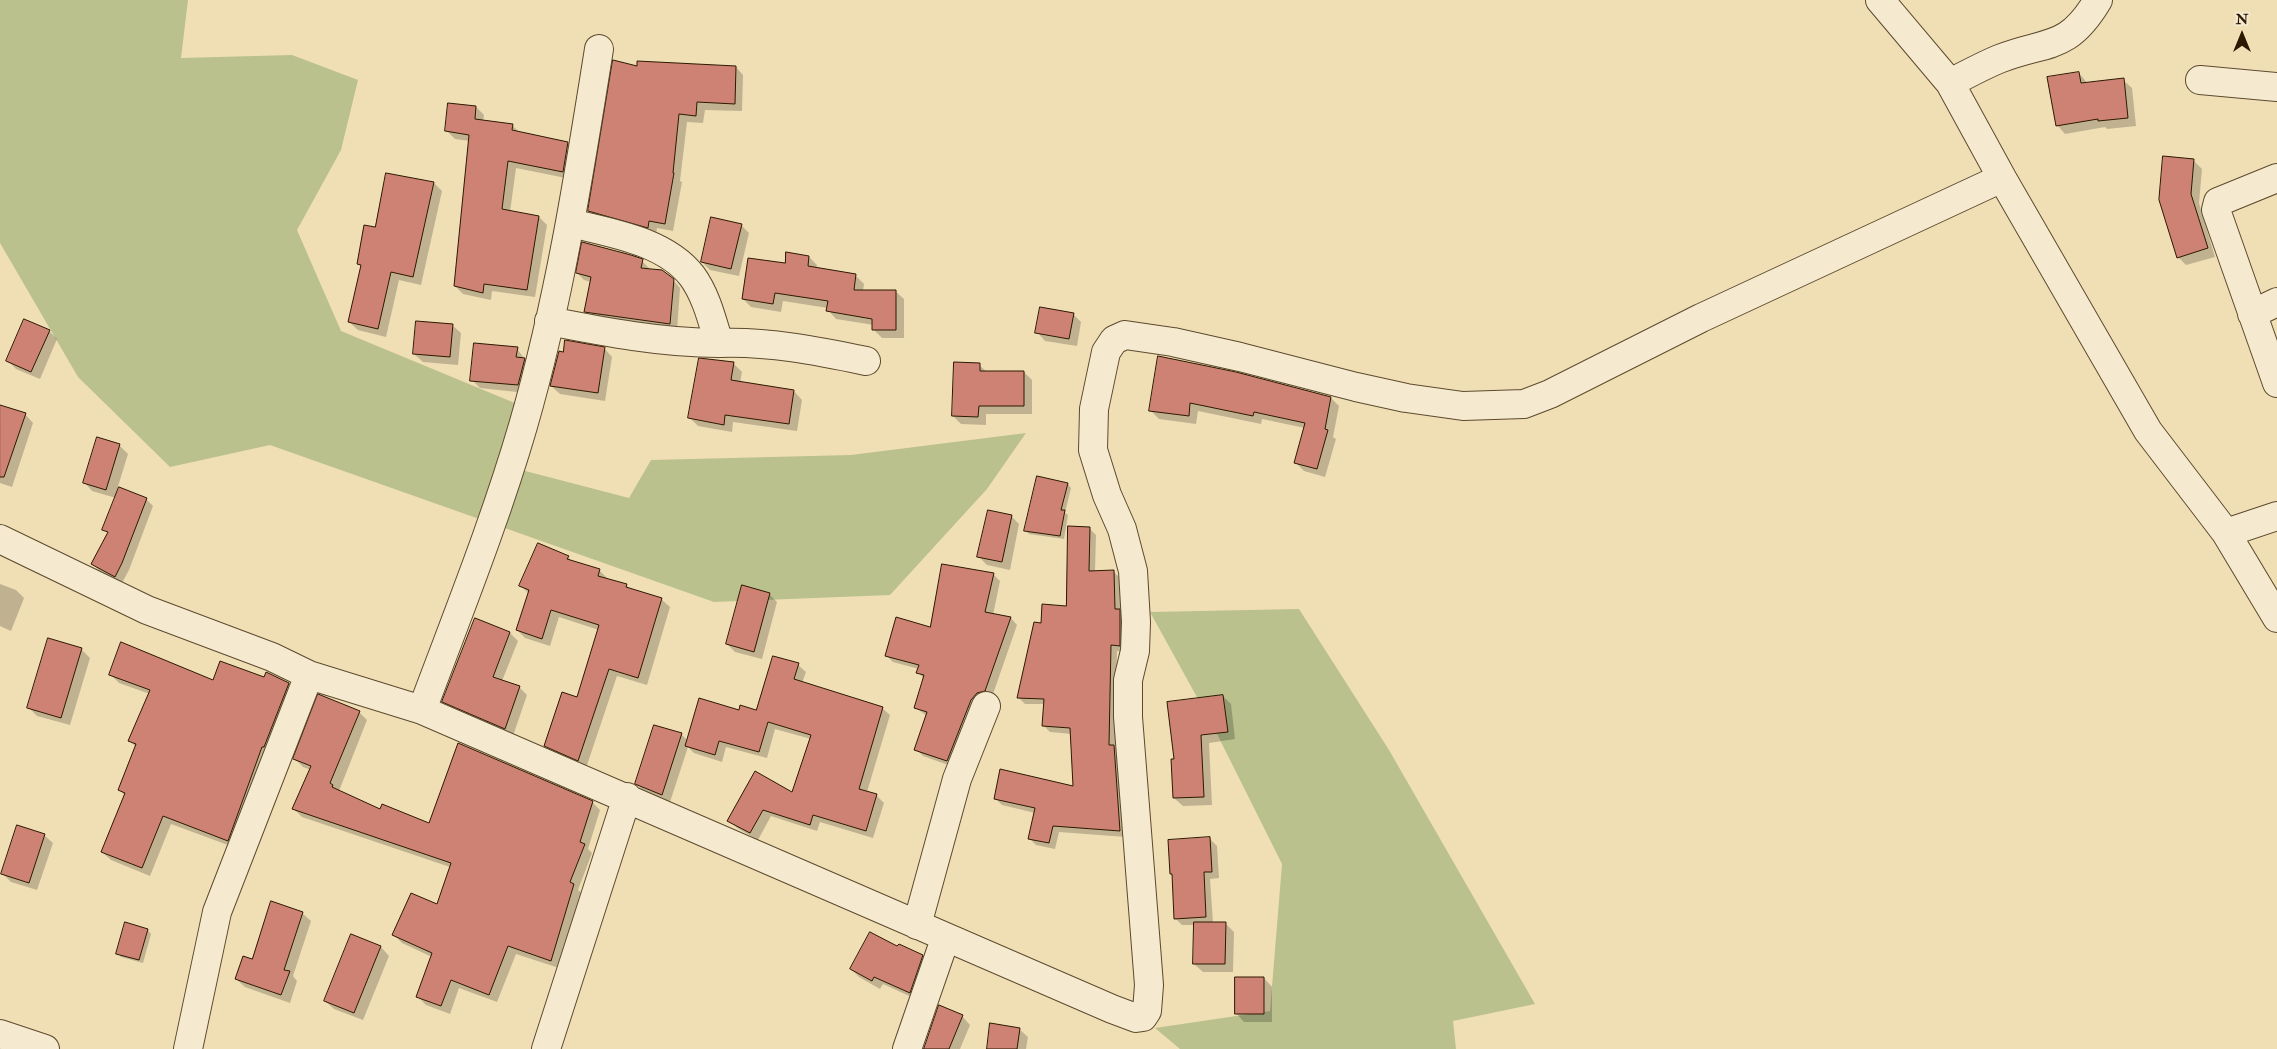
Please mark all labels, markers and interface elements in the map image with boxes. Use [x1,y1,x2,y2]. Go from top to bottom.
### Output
north arrow [2217,10,2267,60]
text: N [2236,11,2248,28]

